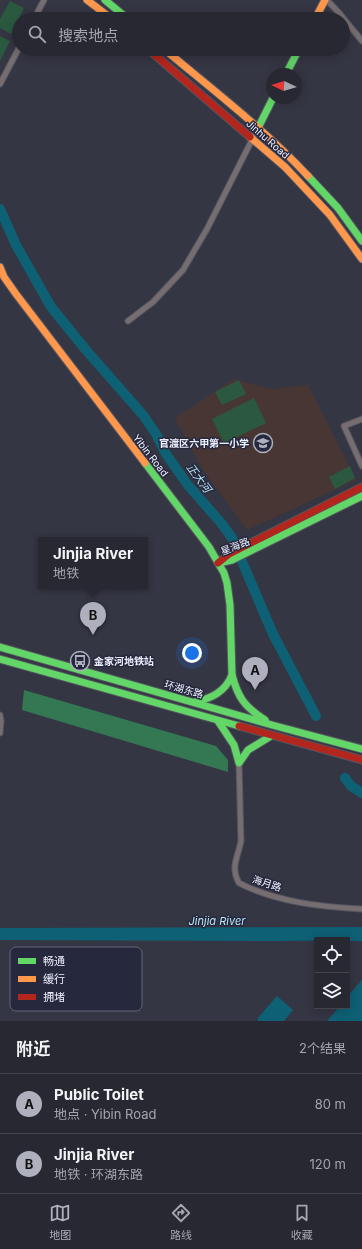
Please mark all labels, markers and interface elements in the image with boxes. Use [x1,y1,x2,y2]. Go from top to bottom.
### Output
search box [12,12,350,56]
icon: search [26,23,48,45]
text: 搜索地点 [58,26,118,45]
north arrow [266,68,302,104]
street label: Jinhu Road [244,117,292,161]
street label: Yibin Road [131,431,171,479]
school or university icon: 官渡区六甲第一小学 [252,432,274,454]
place label: 官渡区六甲第一小学 [159,437,249,449]
water label: 正大河 [183,461,216,497]
street label: 星海路 [219,535,251,557]
popup [38,537,148,589]
text: Jinjia River [53,544,133,563]
text: 地铁 [53,565,79,581]
pin: B [80,602,106,635]
your location [182,643,202,663]
bus stop icon: 金家河地铁站 [69,650,91,672]
place label: 金家河地铁站 [93,655,154,667]
pin: A [242,657,268,690]
street label: 环湖东路 [163,678,205,700]
street label: 海月路 [251,873,283,893]
water label: Jinjia River [189,914,246,928]
map controls [314,937,350,1009]
button: locate [314,937,350,973]
legend [10,947,142,1011]
text: 畅通 [43,954,65,968]
text: 缓行 [43,972,65,986]
button: layers [314,973,350,1009]
text: 拥堵 [43,990,65,1004]
text: 附近 [16,1039,50,1059]
text: 2个结果 [299,1040,346,1056]
text: Public Toilet [54,1085,144,1104]
text: A [24,1096,34,1112]
text: 80 m [315,1096,346,1112]
text: 地点 · Yibin Road [54,1106,156,1122]
text: Jinjia River [54,1145,134,1164]
text: B [25,1156,33,1172]
text: 120 m [310,1156,346,1172]
text: 地铁 · 环湖东路 [54,1166,143,1182]
tab: 地图 [49,1202,71,1242]
tab: 路线 [170,1202,192,1242]
tab: 收藏 [291,1202,313,1242]

